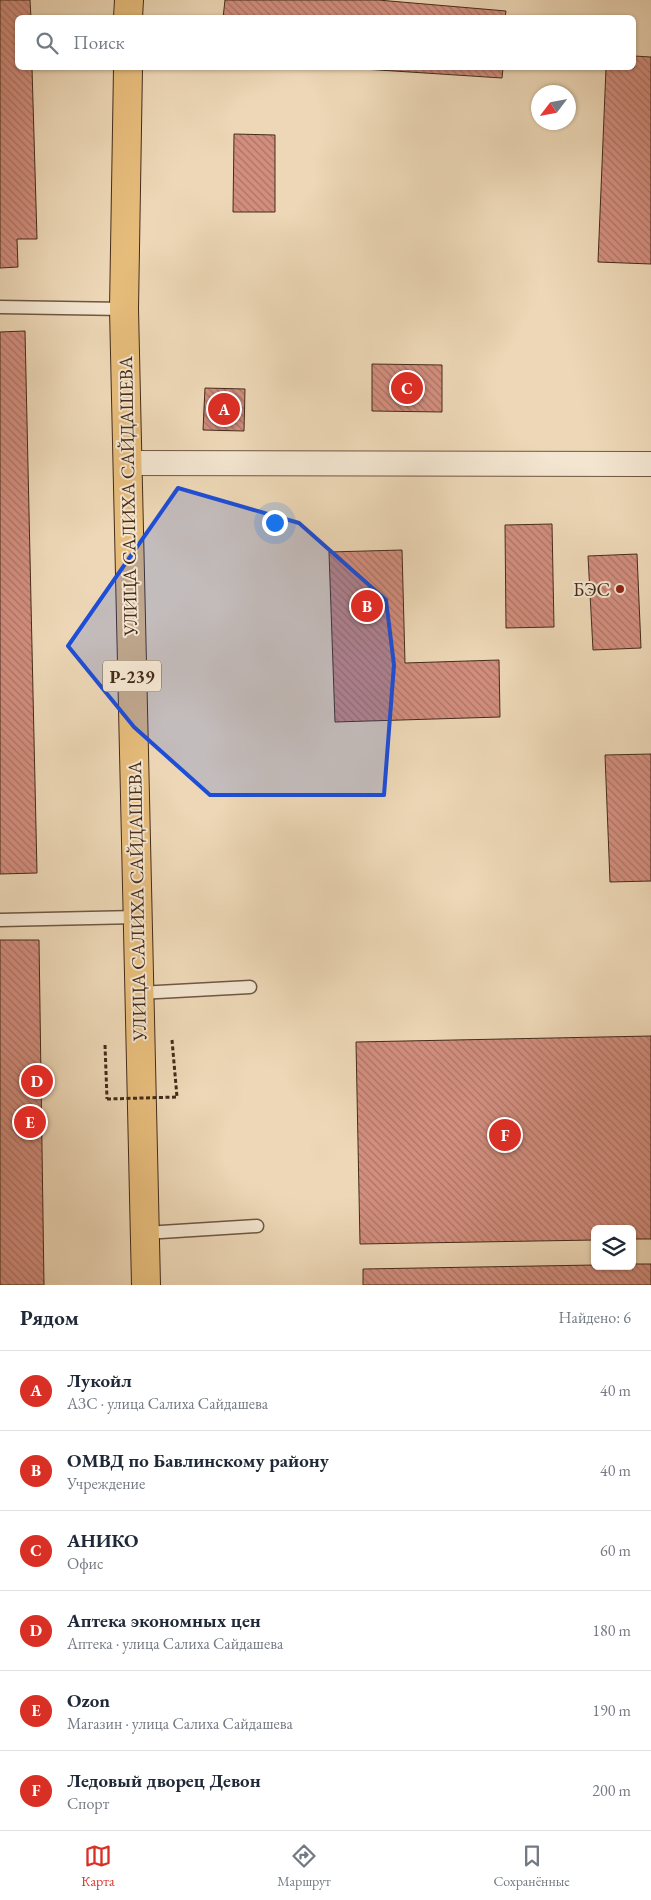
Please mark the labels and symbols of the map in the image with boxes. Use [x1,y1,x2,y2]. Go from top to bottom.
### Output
north arrow [531,85,576,130]
street label: УЛИЦА САЛИХА САЙДАШЕВА [113,355,143,637]
pin: C [391,369,423,407]
pin: A [208,390,240,428]
your location [262,510,288,536]
place label: БЭС [573,577,610,602]
marker: БЭС [614,583,626,595]
pin: B [351,587,383,625]
road number: Р-239 [103,660,161,691]
street label: УЛИЦА САЛИХА САЙДАШЕВА [122,760,152,1042]
pin: D [21,1062,53,1100]
pin: E [14,1103,46,1141]
pin: F [489,1116,521,1154]

